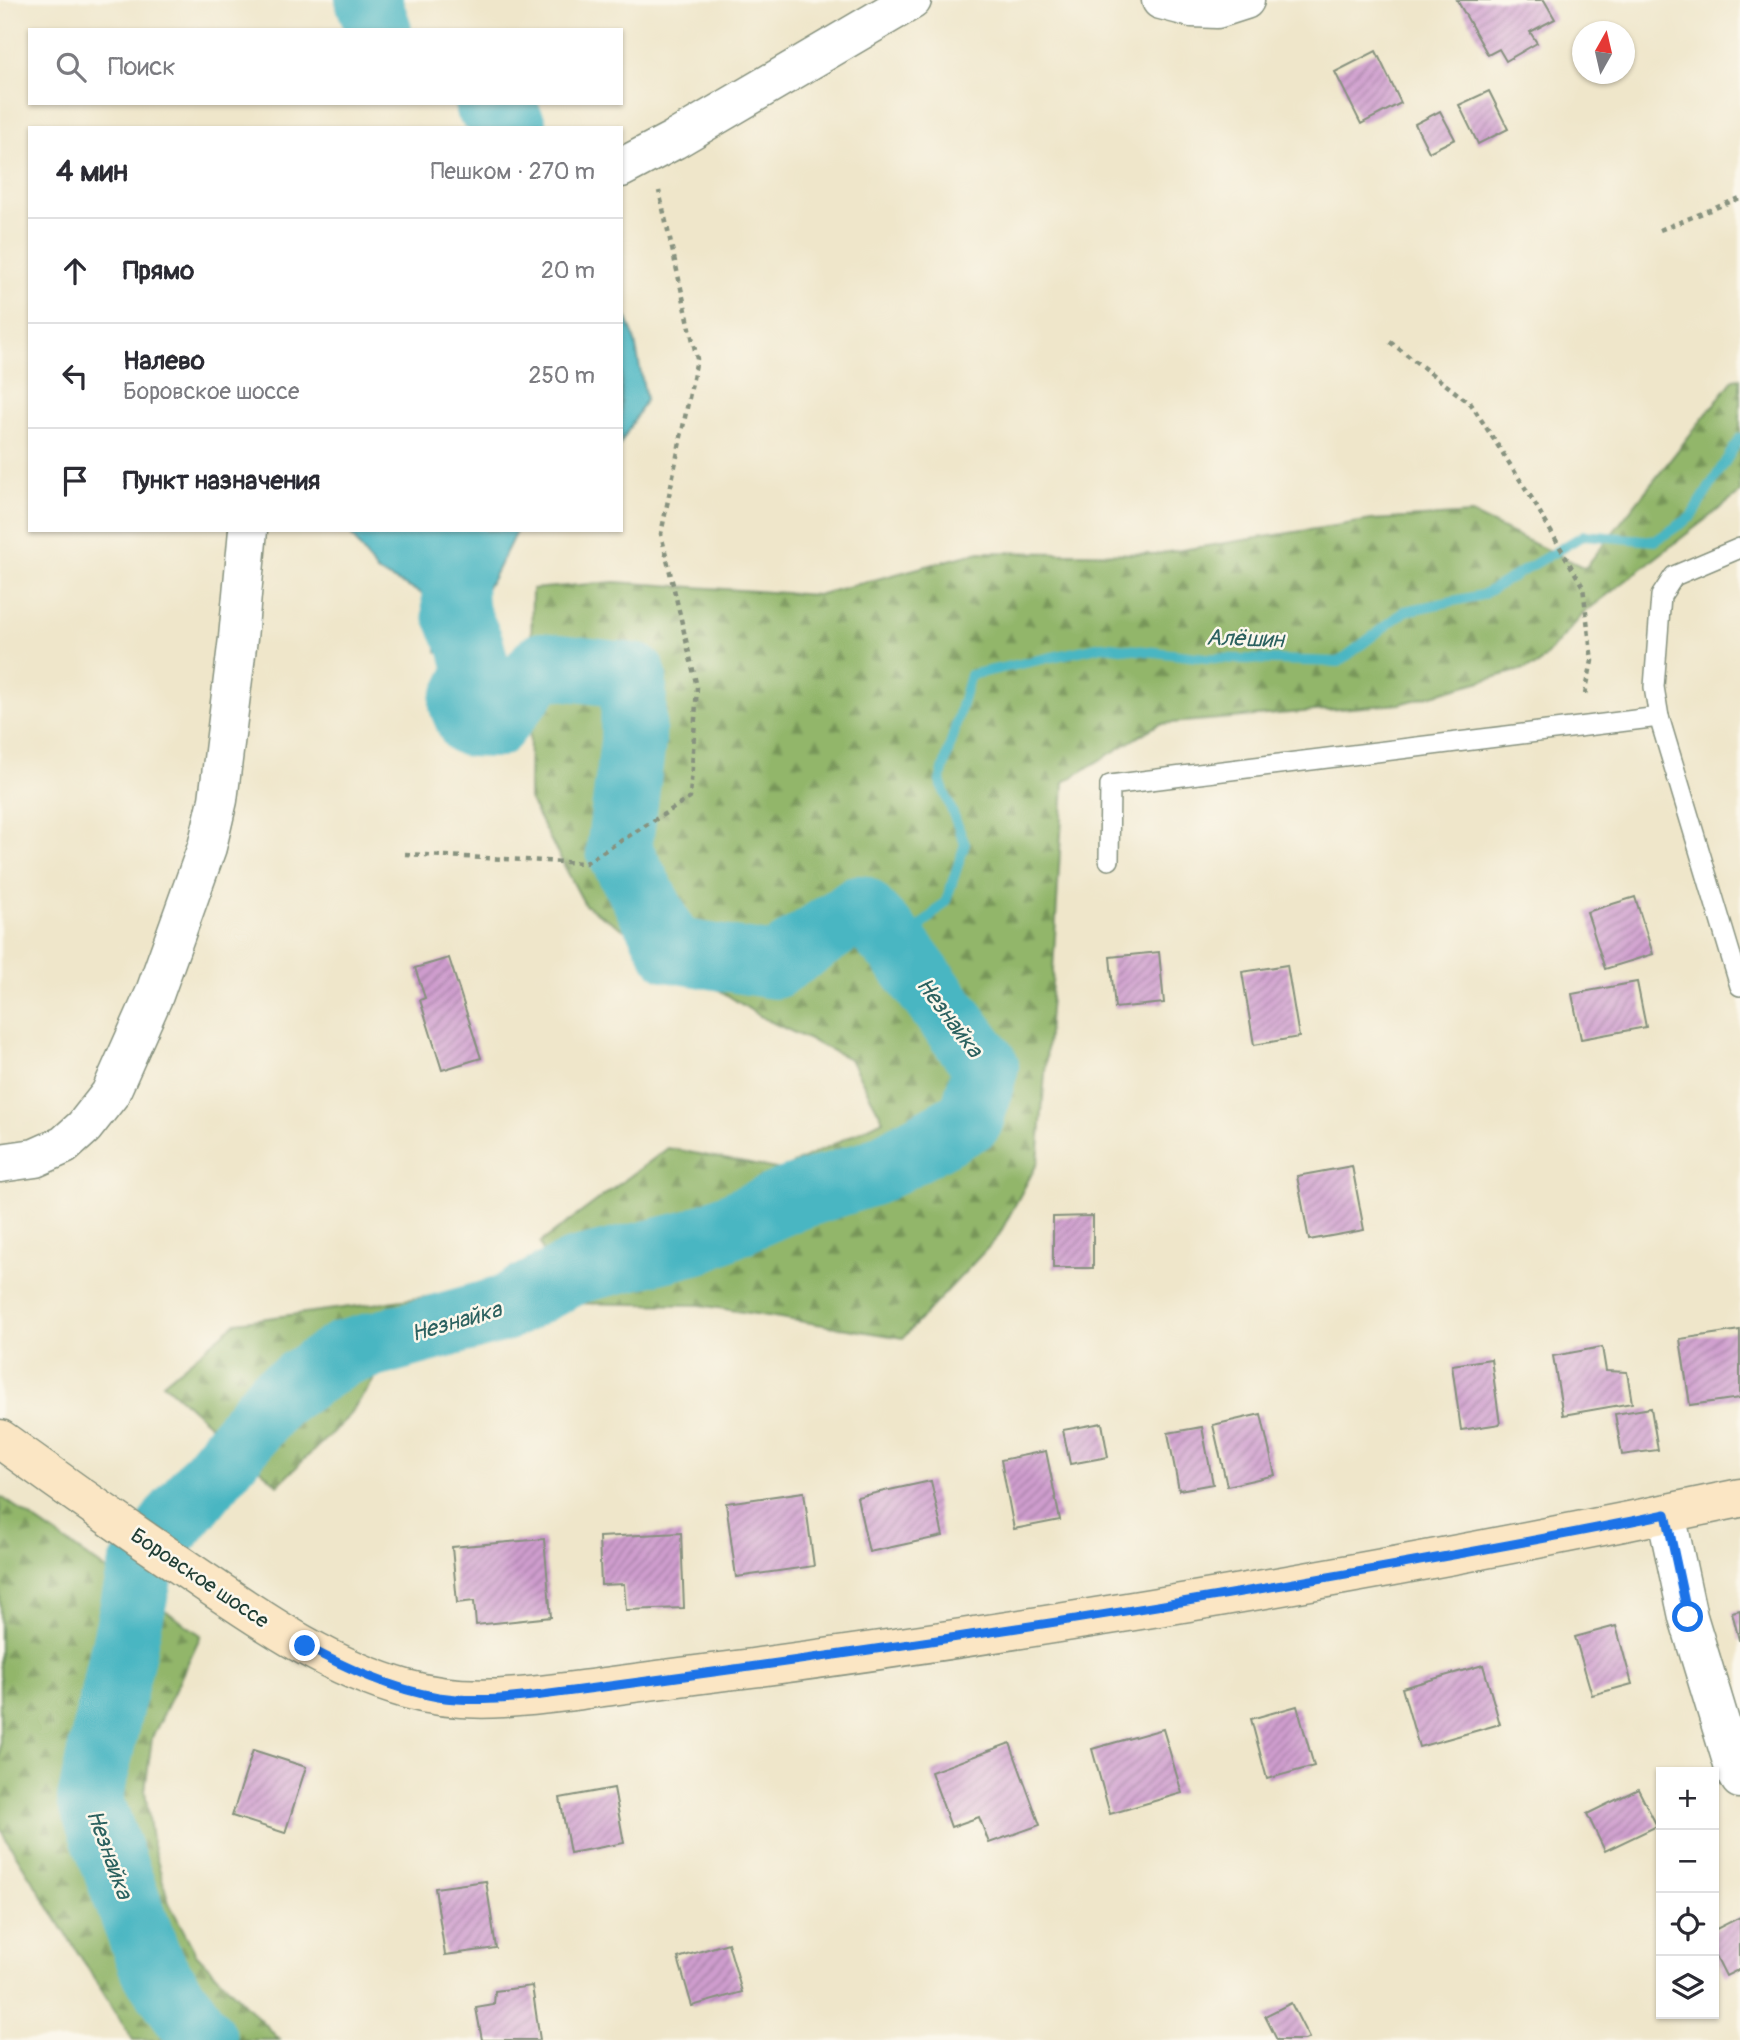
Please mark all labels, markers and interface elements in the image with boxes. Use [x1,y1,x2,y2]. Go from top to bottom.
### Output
north arrow [1572,21,1635,84]
search box [28,28,623,105]
icon: search [52,48,90,86]
text: Поиск [108,51,176,83]
text: 4 мин [56,153,128,190]
text: Пешком · 270 m [431,157,595,186]
icon: ahead [56,252,94,290]
text: Прямо [123,255,194,287]
text: 20 m [541,256,595,285]
text: Налево [123,345,205,377]
icon: left [56,357,94,395]
text: 250 m [529,361,595,390]
text: Боровское шоссе [123,377,299,406]
icon: arrive [56,462,94,500]
text: Пункт назначения [123,465,320,497]
water label: Алёшин [1206,623,1287,654]
water label: Незнайка [910,972,990,1064]
water label: Незнайка [408,1294,506,1348]
street label: Боровское шоссе [125,1522,275,1635]
route start [1672,1601,1703,1632]
route end [289,1630,320,1661]
map controls [1656,1767,1719,2019]
button: + [1656,1767,1719,1830]
water label: Незнайка [80,1806,139,1904]
button: − [1656,1830,1719,1893]
button: locate [1656,1893,1719,1956]
button: layers [1656,1956,1719,2019]

